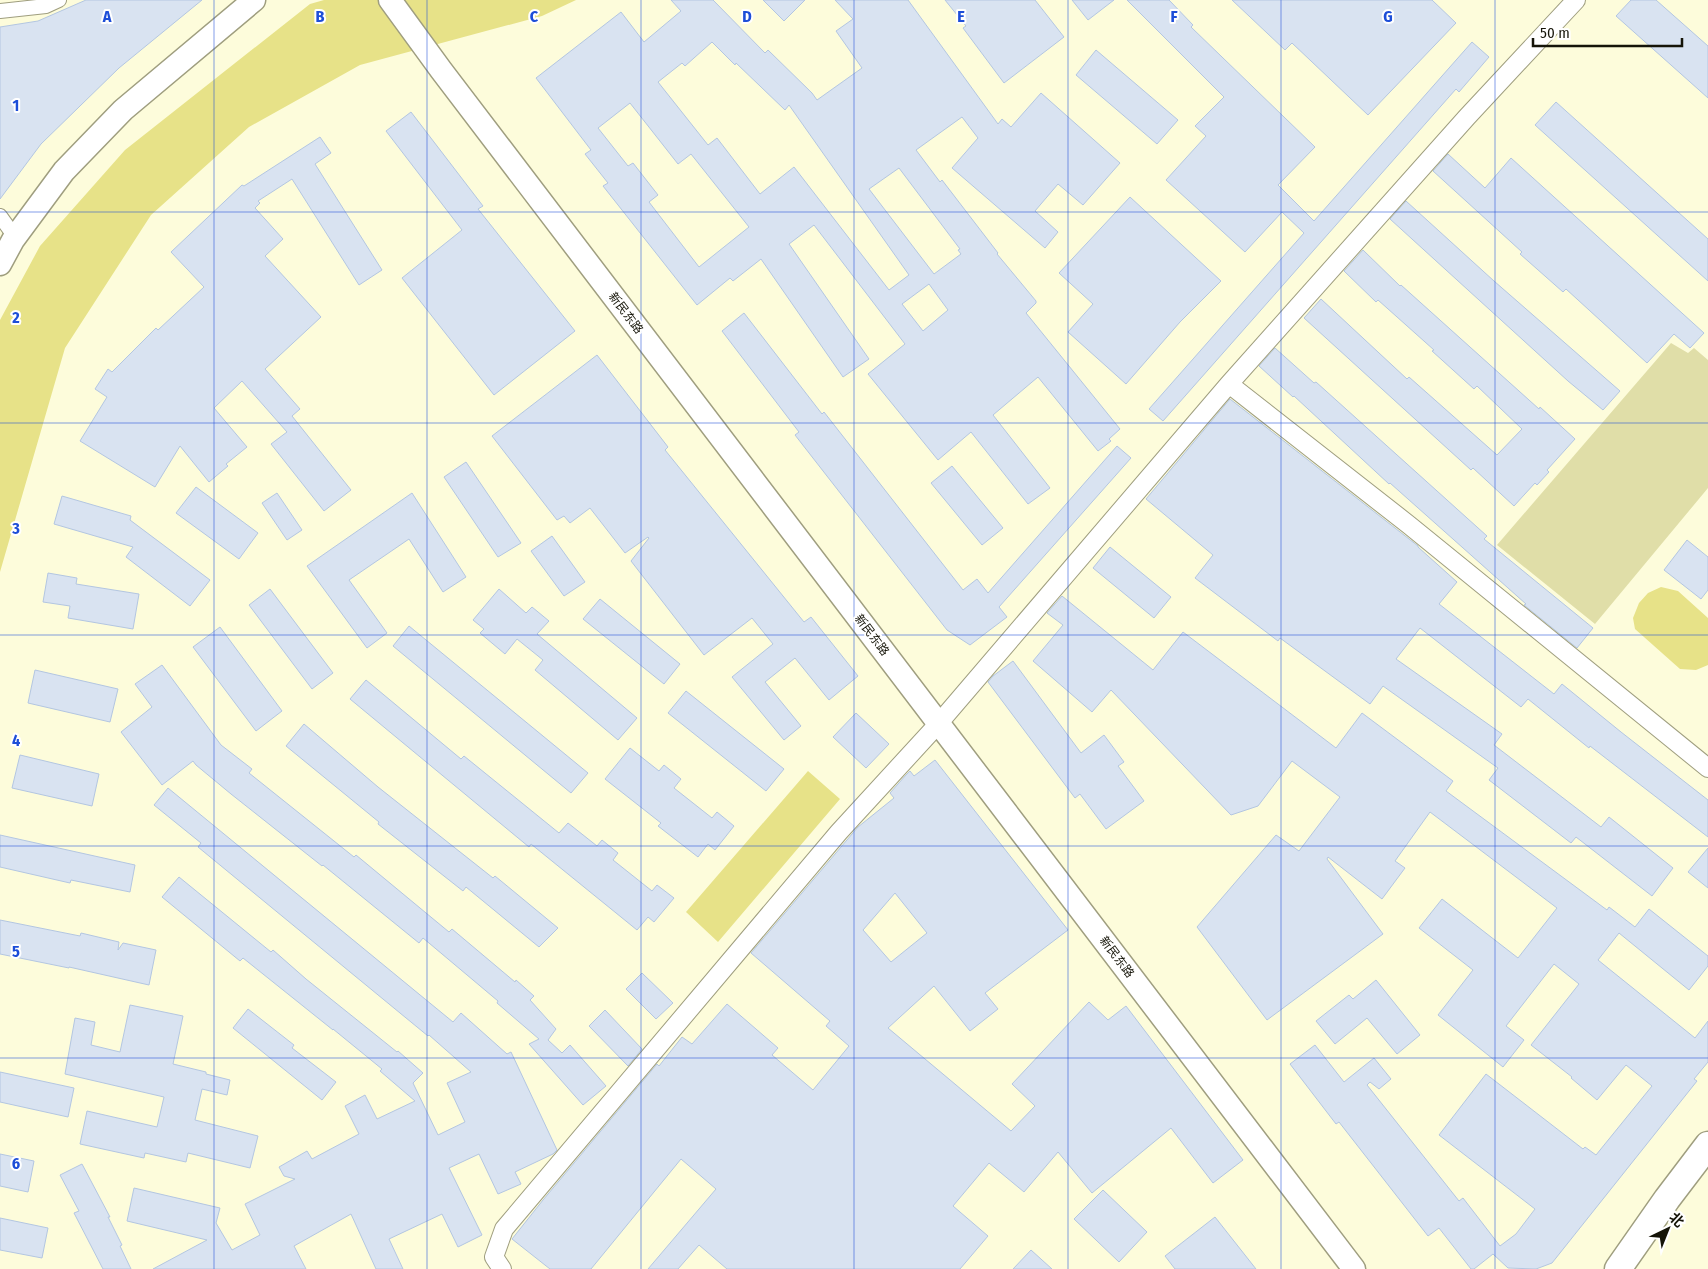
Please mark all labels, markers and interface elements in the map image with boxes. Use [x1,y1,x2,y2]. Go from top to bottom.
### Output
text: A [102,7,112,26]
text: B [316,7,325,26]
text: C [530,7,539,26]
text: D [742,7,752,26]
text: E [957,7,965,26]
text: F [1170,7,1178,26]
text: G [1383,7,1393,26]
scale bar [1533,15,1682,47]
text: 50 m [1540,24,1570,42]
text: 1 [13,96,19,115]
street label: 新民东路 [606,290,646,336]
text: 2 [11,308,20,327]
text: 3 [11,519,20,538]
street label: 新民东路 [852,612,892,658]
text: 4 [12,731,20,750]
street label: 新民东路 [1097,934,1137,980]
text: 5 [12,942,20,961]
text: 6 [12,1154,20,1173]
north arrow [1643,1204,1693,1254]
text: 北 [1666,1209,1687,1231]

